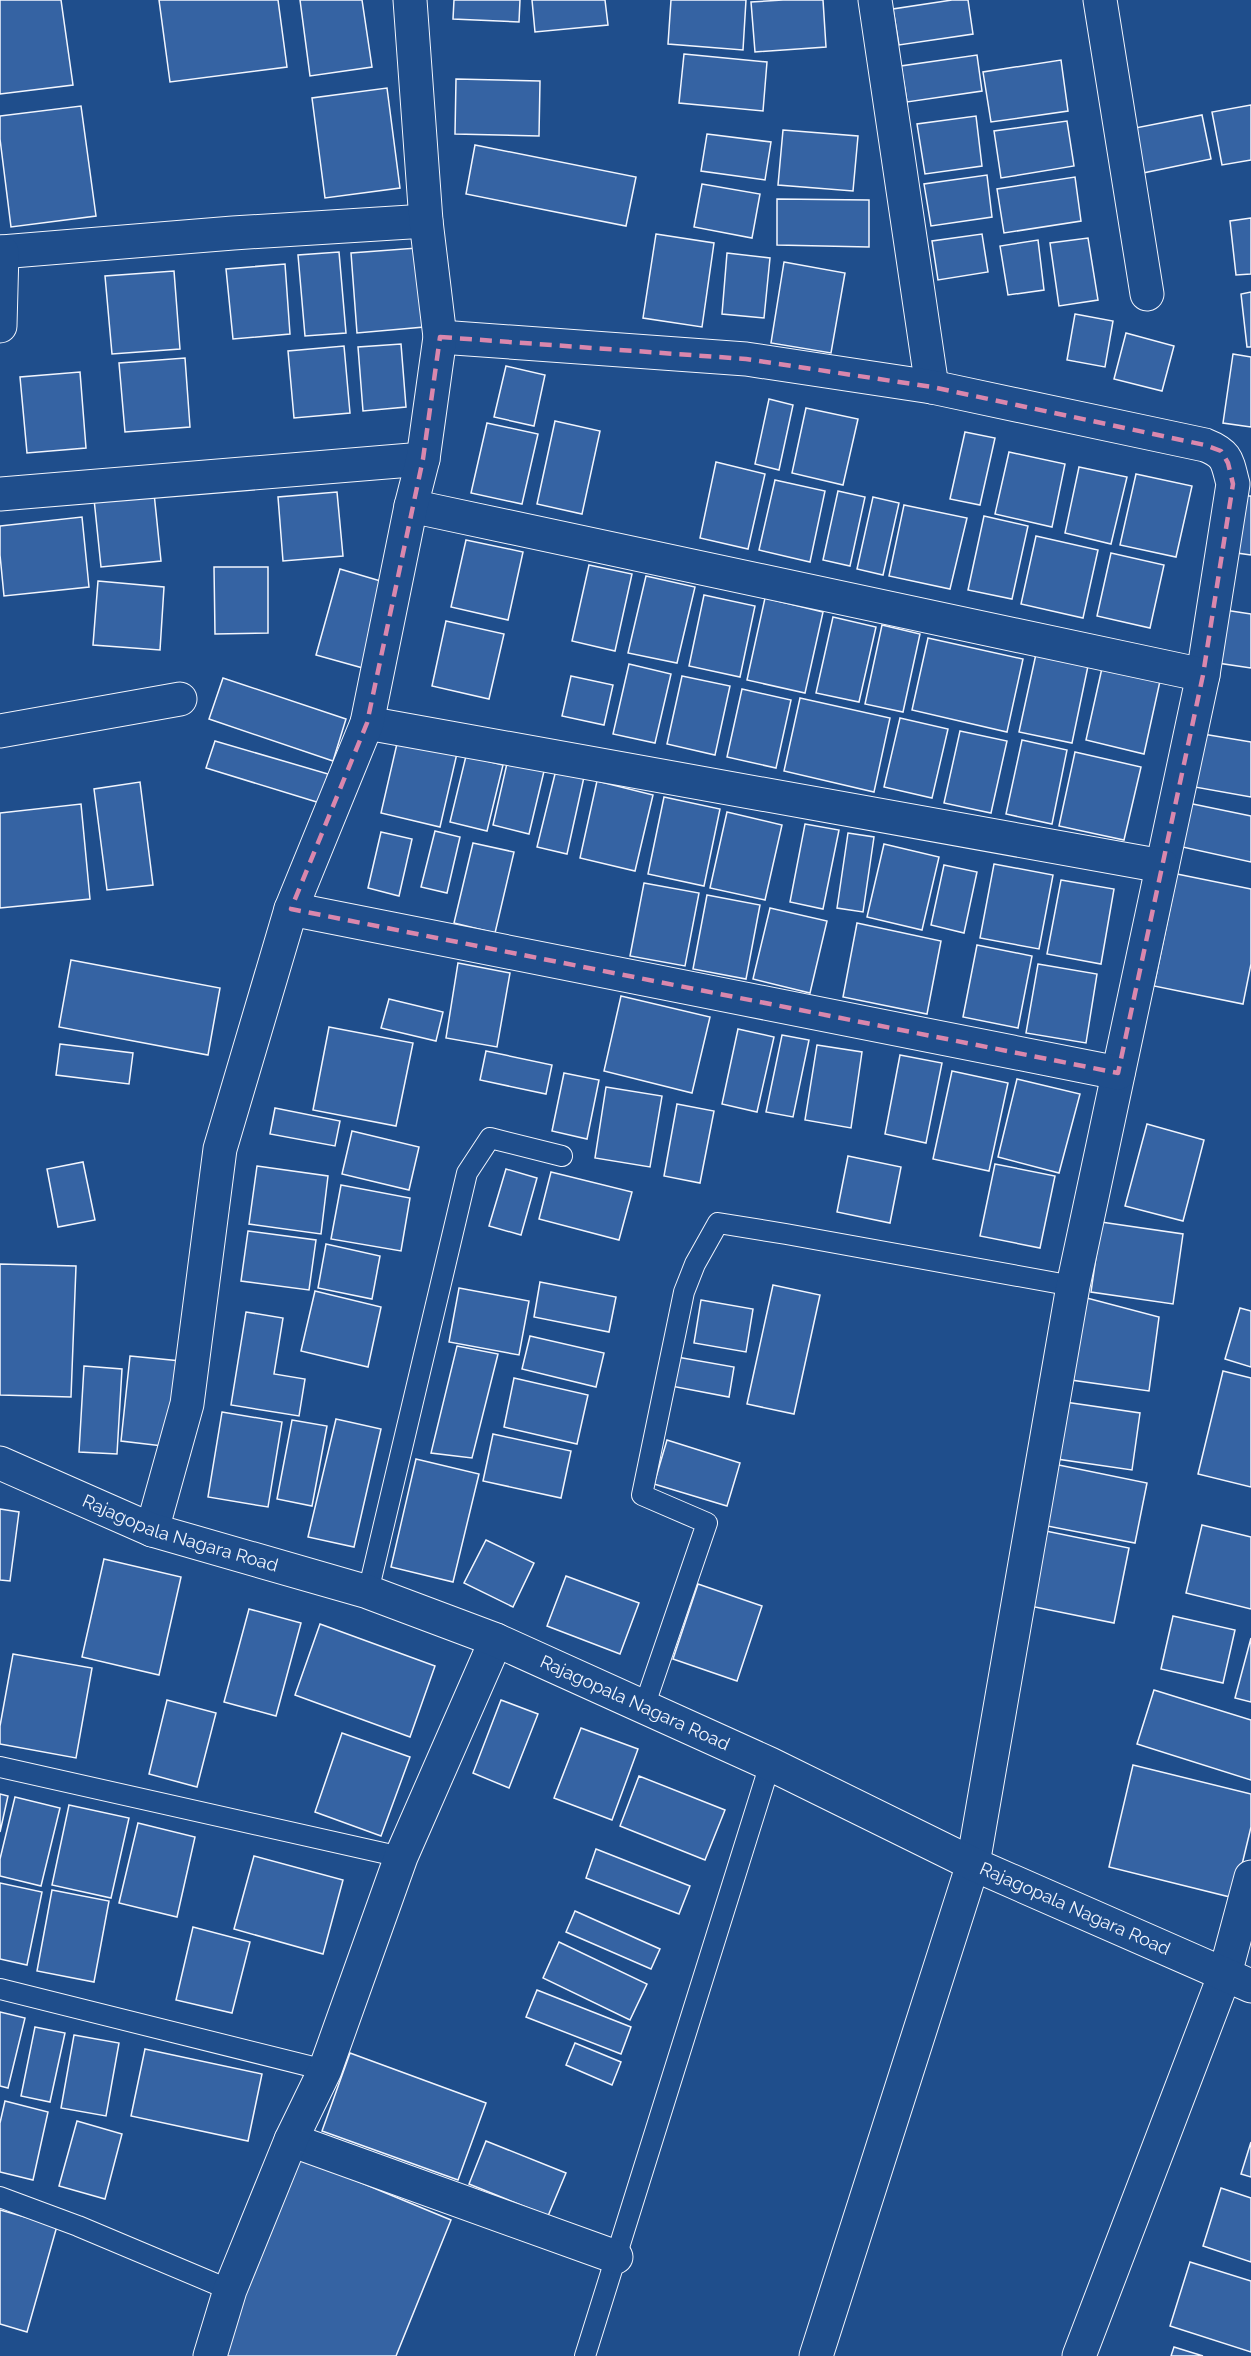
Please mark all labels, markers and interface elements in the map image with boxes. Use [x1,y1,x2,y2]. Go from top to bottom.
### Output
street label: Rajagopala Nagara Road [79,1490,281,1576]
street label: Rajagopala Nagara Road [537,1650,733,1754]
street label: Rajagopala Nagara Road [977,1857,1174,1959]

